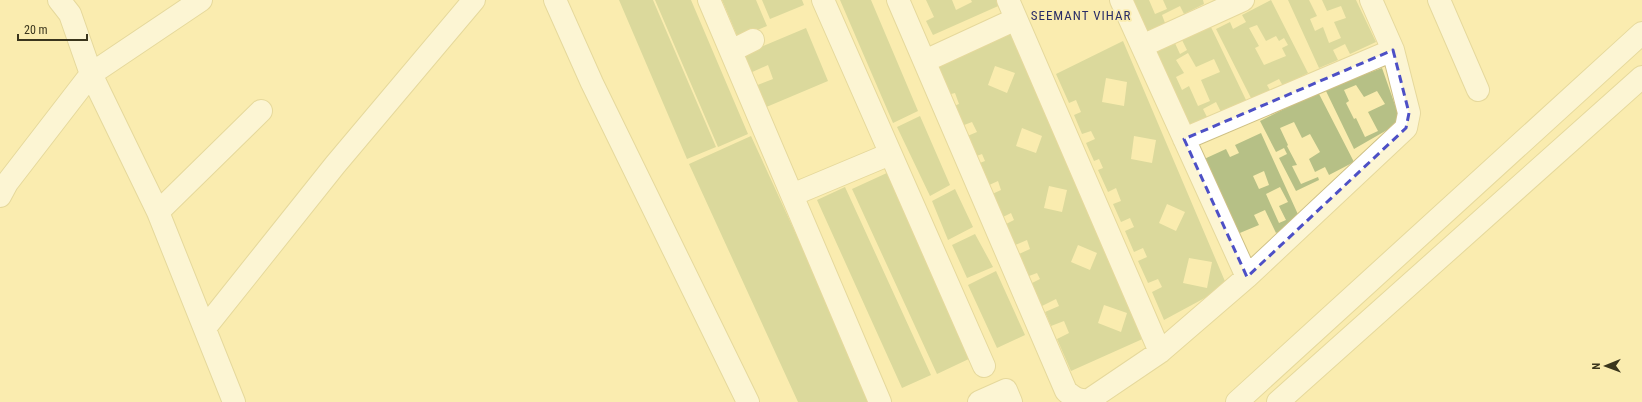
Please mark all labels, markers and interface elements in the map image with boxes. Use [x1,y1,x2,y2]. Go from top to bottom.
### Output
district label: SEEMANT VIHAR [1031,8,1131,23]
scale bar [18,16,87,42]
text: 20 m [24,23,48,37]
north arrow [1586,346,1626,386]
text: N [1590,362,1603,370]

